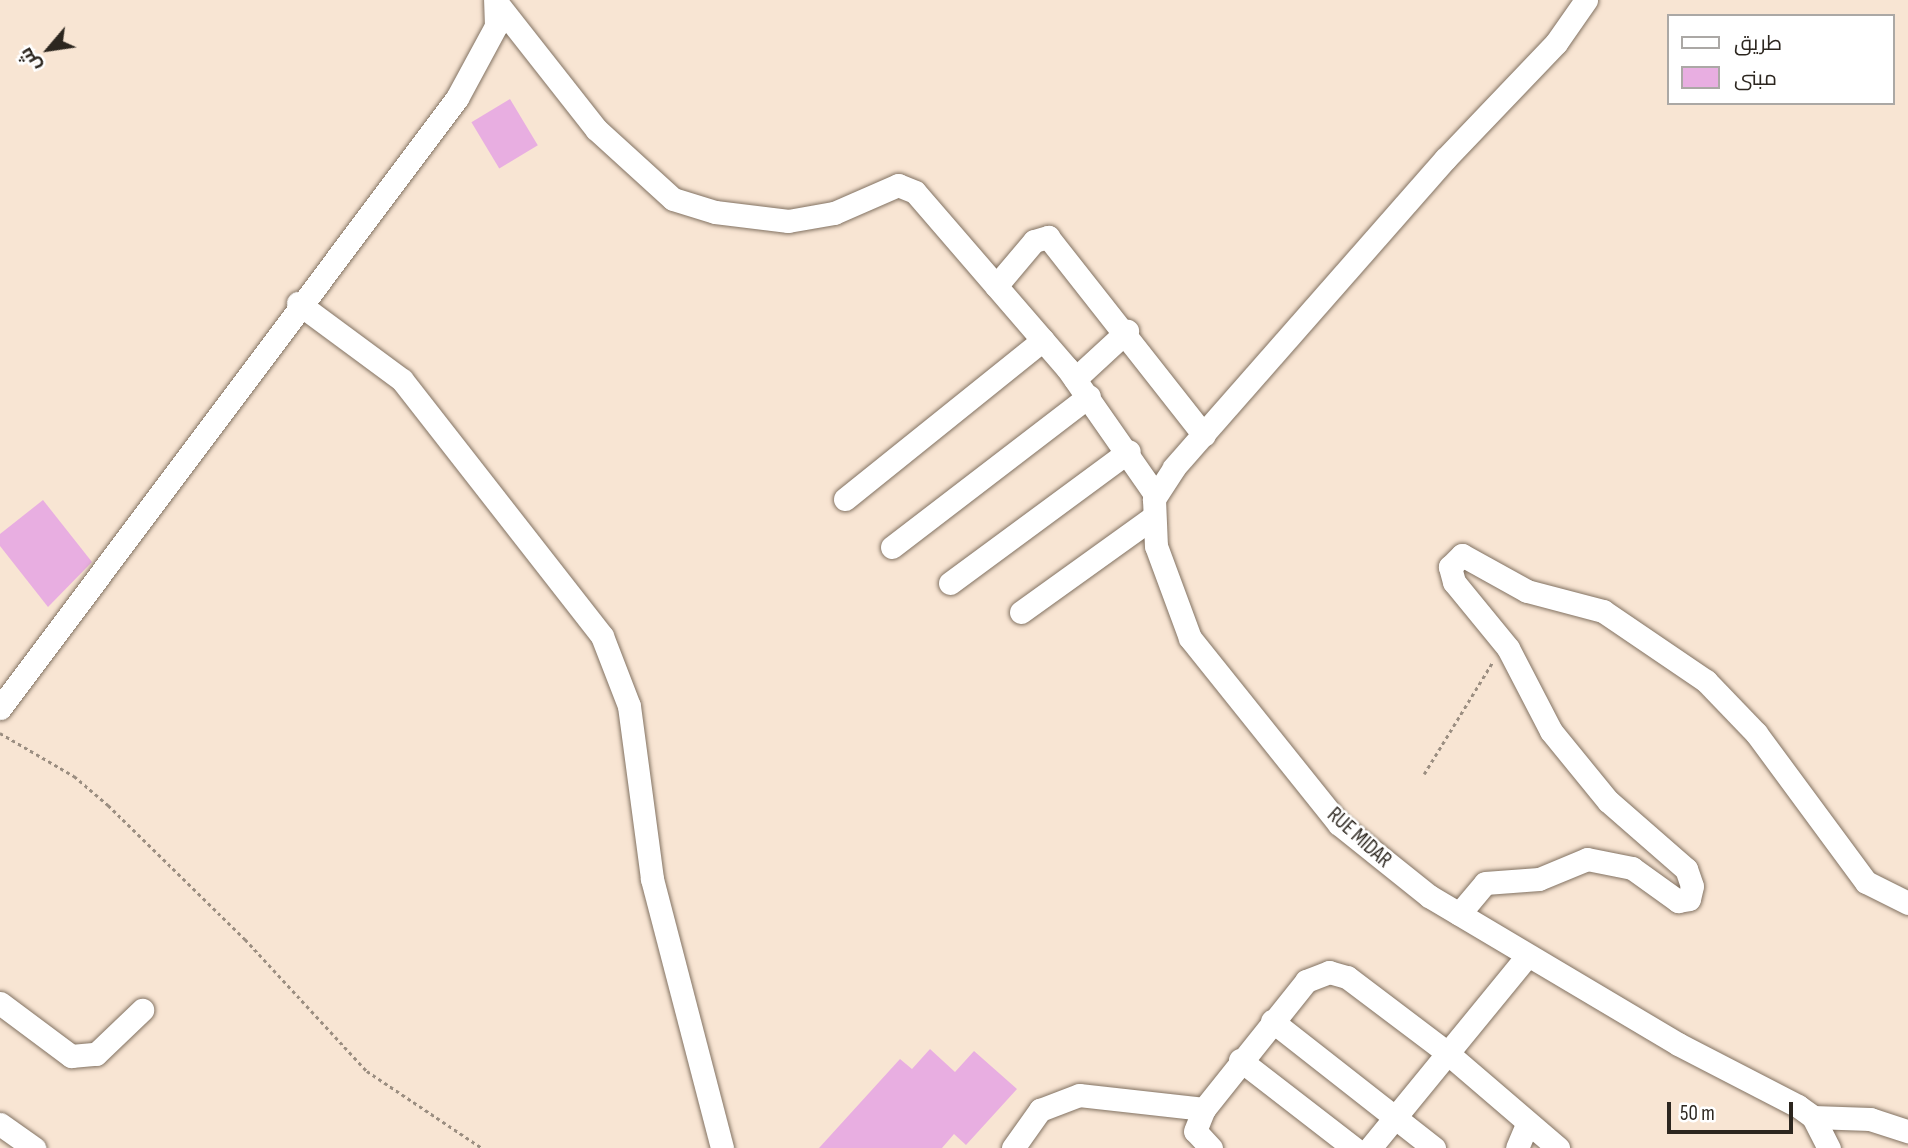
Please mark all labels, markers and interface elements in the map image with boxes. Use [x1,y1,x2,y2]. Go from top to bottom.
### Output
north arrow [14,14,84,84]
legend [1666,14,1894,105]
text: طريق [1734,31,1782,56]
text: ش [14,43,46,76]
text: مبنى [1734,66,1777,91]
street label: RUE MIDAR [1322,803,1396,873]
scale bar [1670,1088,1796,1132]
text: 50 m [1680,1101,1715,1126]

